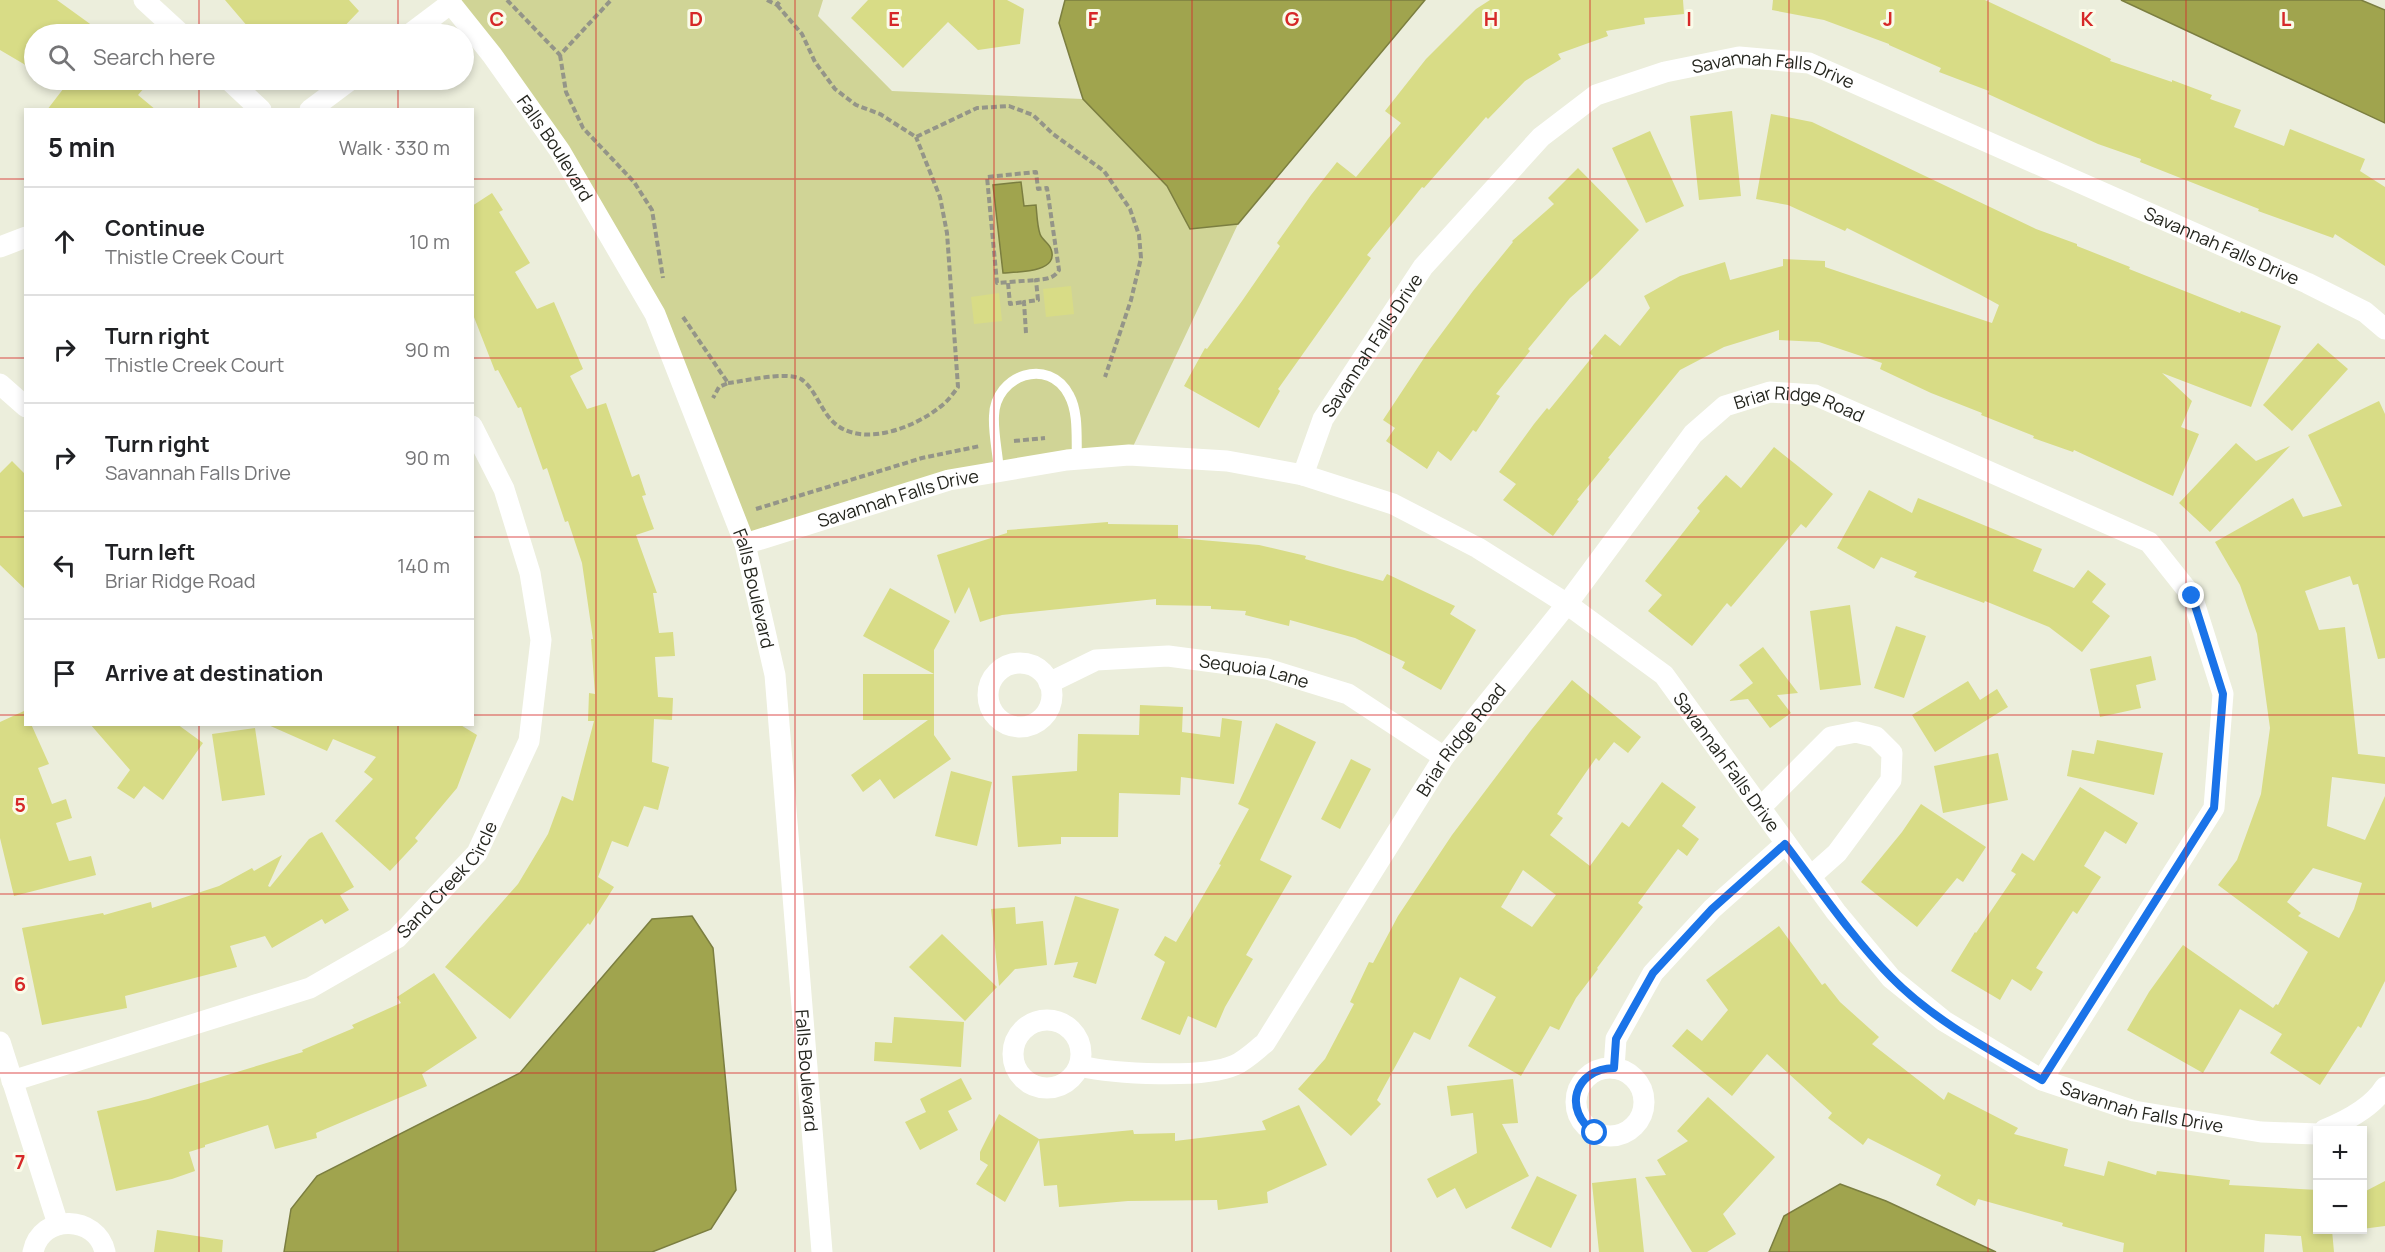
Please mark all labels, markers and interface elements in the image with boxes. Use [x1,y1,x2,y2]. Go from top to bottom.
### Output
text: C [490,5,504,32]
text: D [689,5,703,32]
text: E [888,5,900,32]
text: F [1088,5,1099,32]
text: G [1285,5,1300,32]
text: H [1484,5,1498,32]
text: I [1686,5,1692,32]
text: J [1883,5,1893,32]
text: K [2081,5,2094,32]
text: L [2281,5,2292,32]
search box [24,24,474,90]
icon: search [45,41,78,74]
text: Search here [93,42,215,72]
street label: Savannah Falls Drive [1689,45,1859,94]
street label: Falls Boulevard [512,90,599,206]
text: 5 min [48,129,115,165]
text: Walk · 330 m [339,134,450,161]
street label: Savannah Falls Drive [2140,201,2303,290]
text: Continue [105,213,205,243]
icon: ahead [48,225,81,258]
text: 10 m [409,228,450,255]
text: Thistle Creek Court [105,243,284,270]
street label: Savannah Falls Drive [1316,269,1428,422]
text: Turn right [105,321,210,351]
icon: right [48,333,81,366]
text: 90 m [404,336,450,363]
text: Thistle Creek Court [105,351,284,378]
street label: Briar Ridge Road [1731,380,1868,427]
text: Turn right [105,429,210,459]
icon: right [48,441,81,474]
text: 90 m [404,444,450,471]
text: Savannah Falls Drive [105,459,291,486]
street label: Savannah Falls Drive [814,463,980,533]
street label: Falls Boulevard [728,525,780,651]
text: Turn left [105,537,195,567]
icon: left [48,549,81,582]
text: 140 m [397,552,450,579]
text: Briar Ridge Road [105,567,256,594]
route end [2178,582,2204,608]
street label: Sequoia Lane [1198,648,1312,693]
icon: arrive [48,657,81,690]
text: Arrive at destination [105,658,323,688]
street label: Briar Ridge Road [1411,678,1511,801]
street label: Savannah Falls Drive [1668,687,1786,837]
text: 5 [14,791,26,818]
street label: Sand Creek Circle [391,817,502,943]
text: 6 [14,970,26,997]
street label: Falls Boulevard [790,1009,824,1133]
street label: Savannah Falls Drive [2057,1075,2225,1138]
route start [1581,1119,1607,1145]
map controls [2313,1126,2367,1234]
button: + [2313,1126,2367,1180]
text: 7 [15,1148,25,1175]
button: − [2313,1180,2367,1234]

